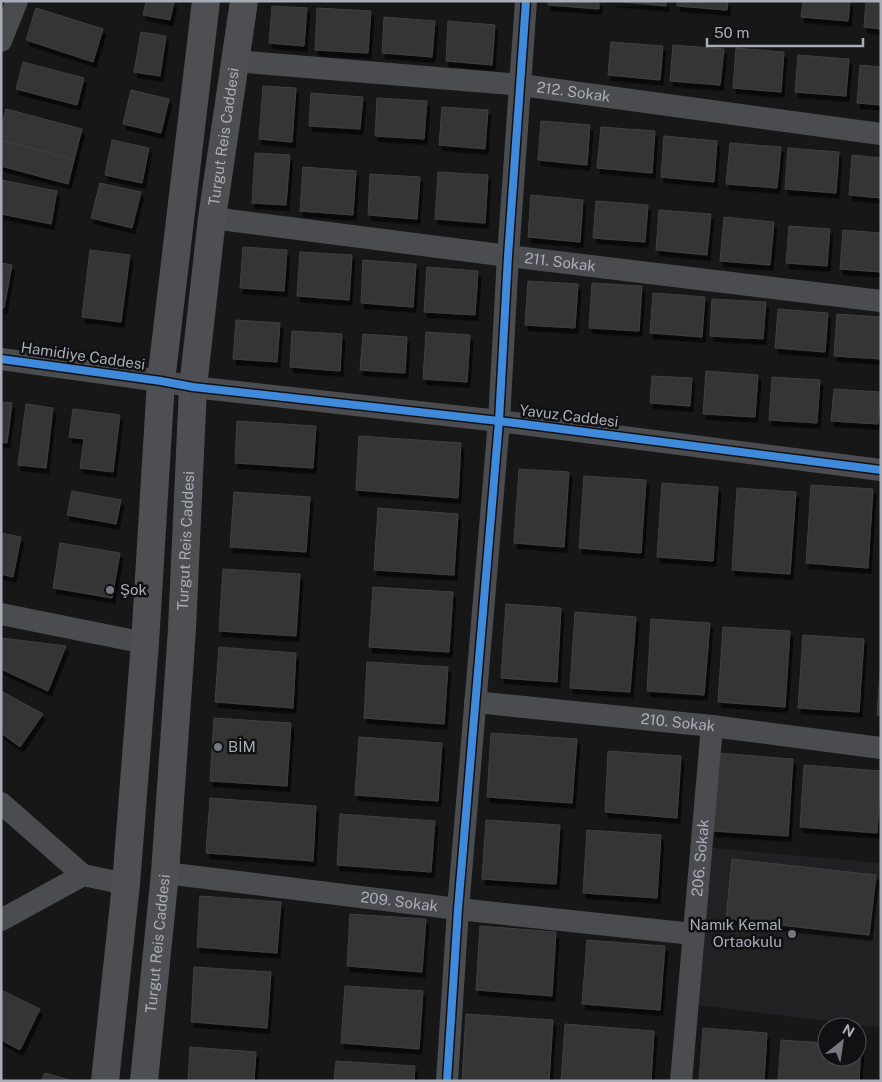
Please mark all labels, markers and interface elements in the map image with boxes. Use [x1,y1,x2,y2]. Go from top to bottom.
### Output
scale bar [707,15,863,47]
text: 50 m [714,24,749,41]
street label: Turgut Reis Caddesi [205,67,242,207]
street label: 212. Sokak [536,78,612,105]
street label: 211. Sokak [524,249,597,275]
street label: Hamidiye Caddesi [20,338,146,373]
street label: Yavuz Caddesi [519,401,619,430]
street label: Turgut Reis Caddesi [174,471,197,611]
place label: Şok [120,581,147,598]
marker: Şok [104,584,116,596]
street label: 210. Sokak [640,710,716,734]
place label: BİM [228,737,256,755]
marker: BİM [212,741,224,753]
street label: 206. Sokak [688,818,712,897]
street label: Turgut Reis Caddesi [142,873,173,1014]
street label: 209. Sokak [360,888,439,914]
place label: Namık Kemal Ortaokulu [690,916,782,950]
marker: Namık Kemal Ortaokulu [786,928,798,940]
north arrow [817,1017,867,1067]
text: N [840,1021,857,1040]

